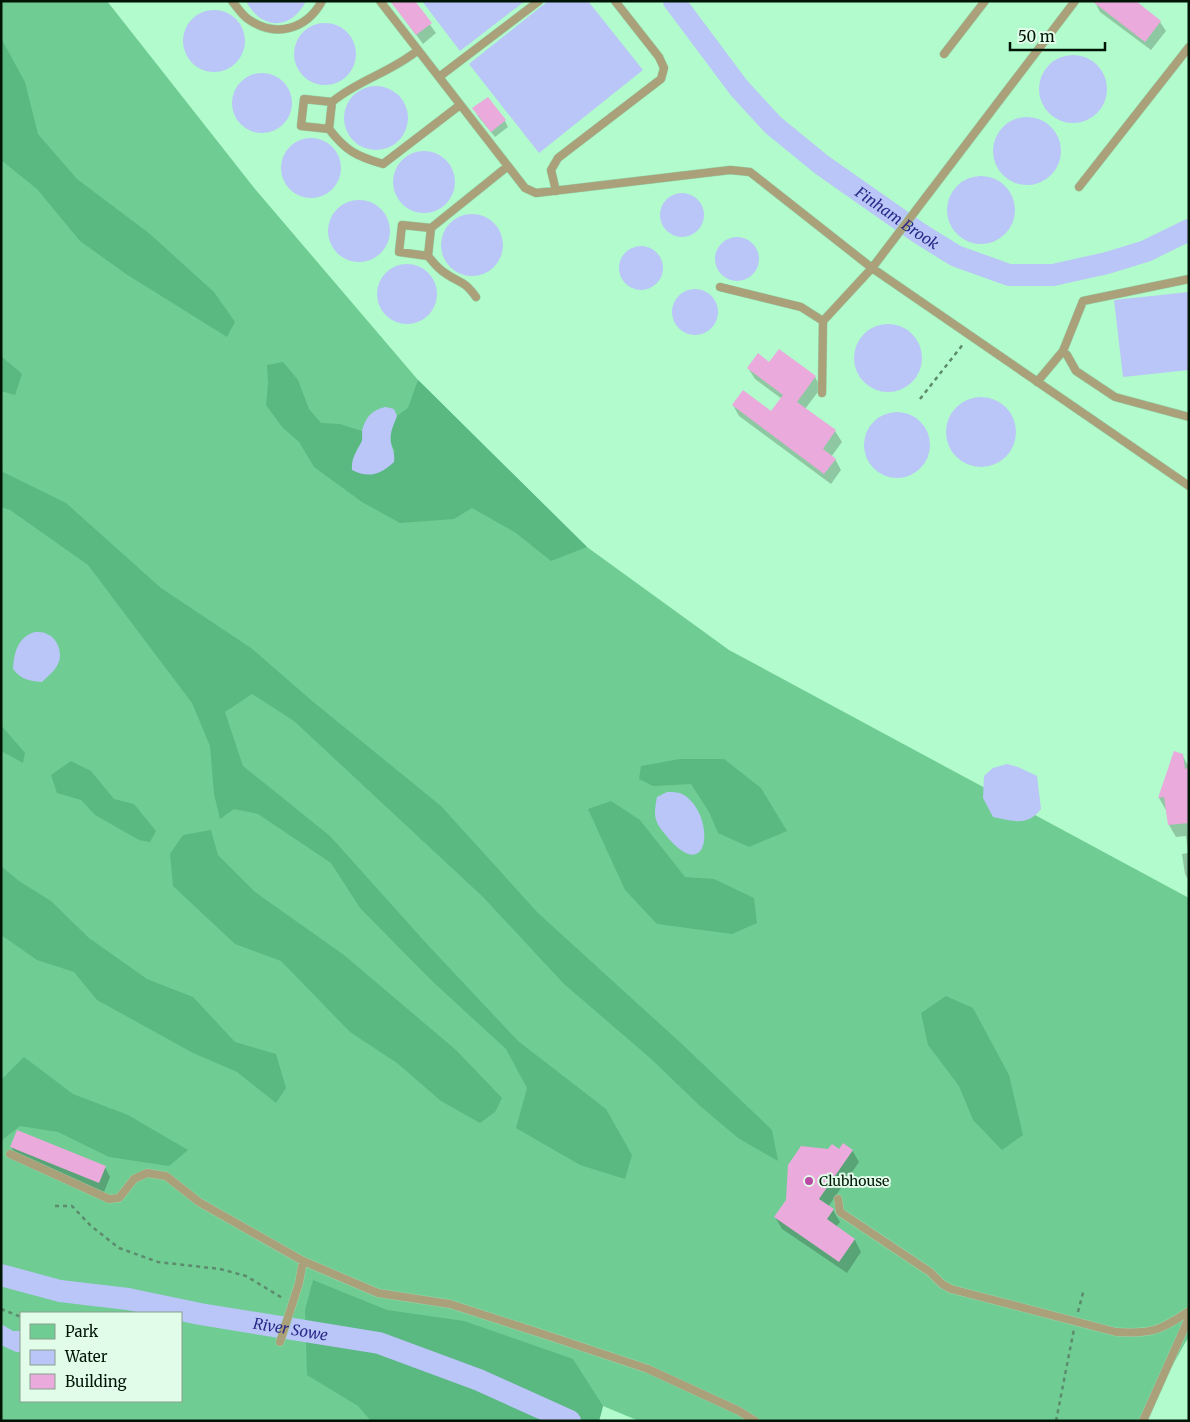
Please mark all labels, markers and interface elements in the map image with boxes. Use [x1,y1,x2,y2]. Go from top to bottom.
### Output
scale bar [1010,20,1105,52]
text: 50 m [1018,27,1055,46]
water label: Finham Brook [851,182,943,253]
place label: Clubhouse [819,1172,889,1190]
marker: Clubhouse [803,1175,815,1187]
legend [20,1312,182,1402]
water label: River Sowe [252,1313,330,1344]
text: Park [65,1322,99,1341]
text: Water [64,1347,108,1366]
text: Building [65,1372,127,1391]

